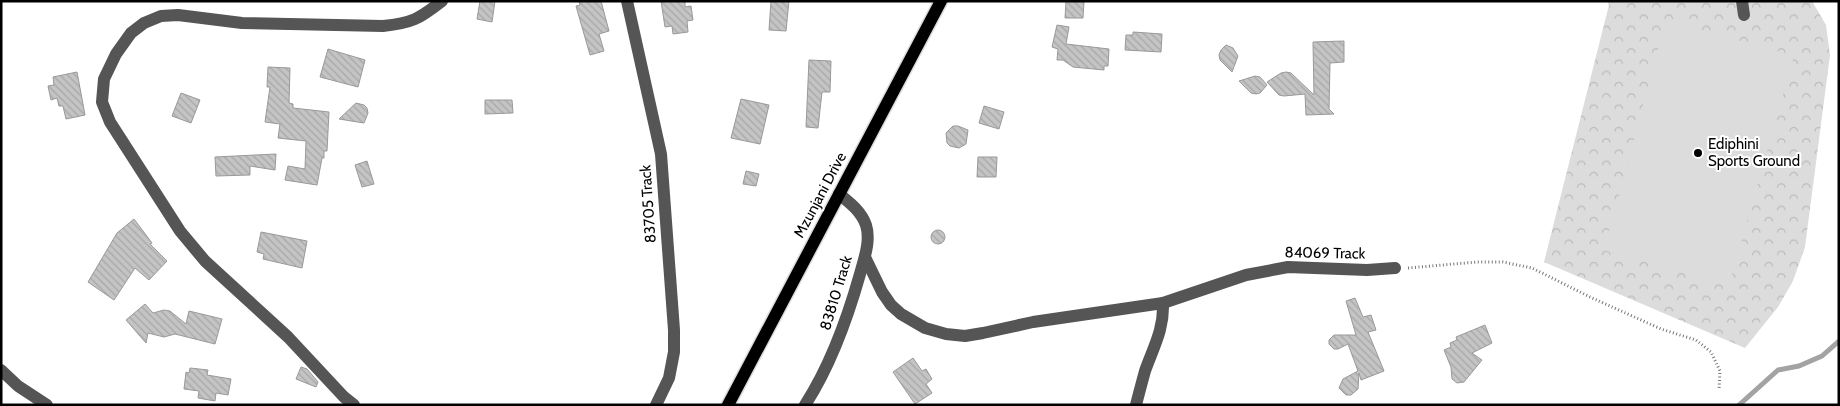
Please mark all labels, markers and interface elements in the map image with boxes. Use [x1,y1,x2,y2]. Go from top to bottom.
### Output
place label: Ediphini Sports Ground [1708,135,1800,170]
marker: Ediphini Sports Ground [1692,147,1704,159]
street label: Mzunjani Drive [790,149,850,241]
street label: 83705 Track [636,164,660,244]
street label: 84069 Track [1285,243,1366,263]
street label: 83810 Track [816,253,856,332]

